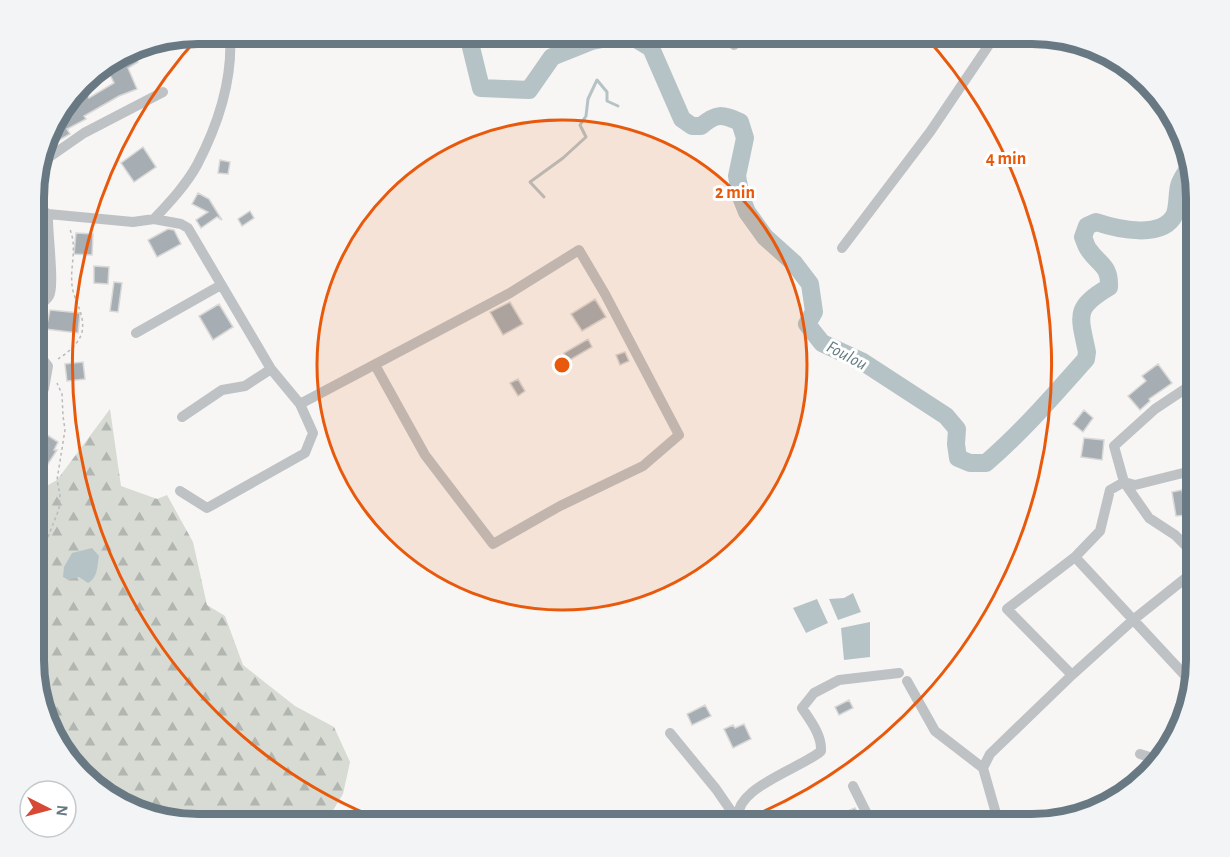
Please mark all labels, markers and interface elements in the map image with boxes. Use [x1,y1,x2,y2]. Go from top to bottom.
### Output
text: 4 min [986,150,1026,168]
text: 2 min [715,184,755,202]
water label: Foulou [823,338,870,374]
centre of rings [552,355,572,375]
north arrow [18,779,78,839]
text: N [53,804,70,817]

